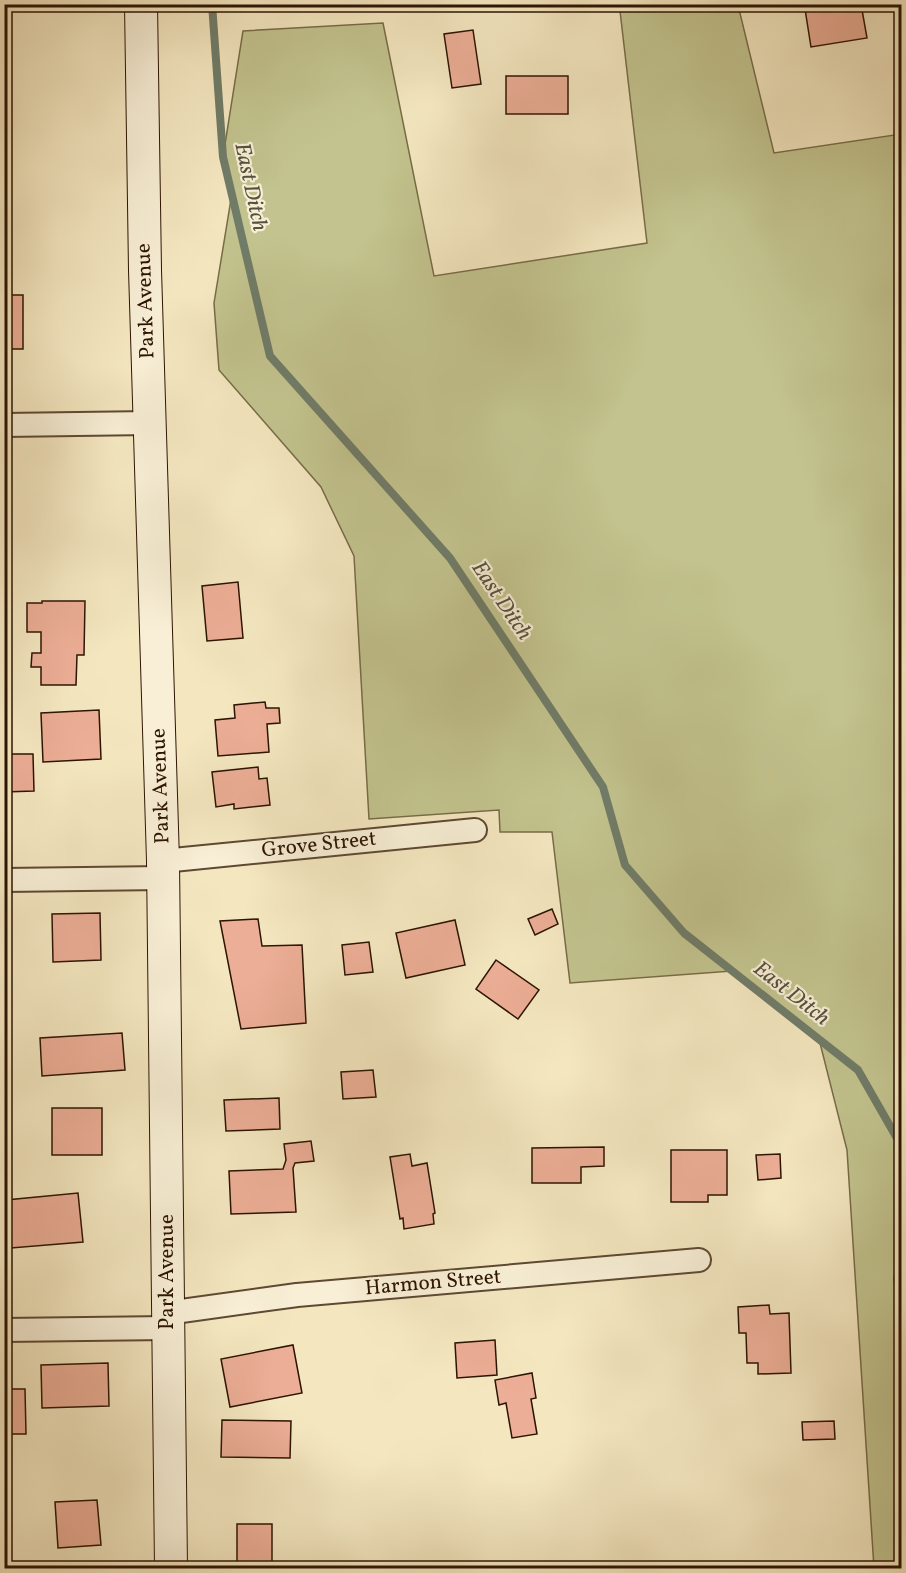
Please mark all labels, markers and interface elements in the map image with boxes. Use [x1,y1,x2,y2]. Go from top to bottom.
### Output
water label: East Ditch [226,140,275,234]
street label: Park Avenue [129,243,163,359]
water label: East Ditch [463,555,539,647]
street label: Park Avenue [144,728,178,844]
street label: Grove Street [260,825,378,865]
water label: East Ditch [746,954,836,1034]
street label: Park Avenue [153,1214,182,1330]
street label: Harmon Street [364,1263,502,1303]

